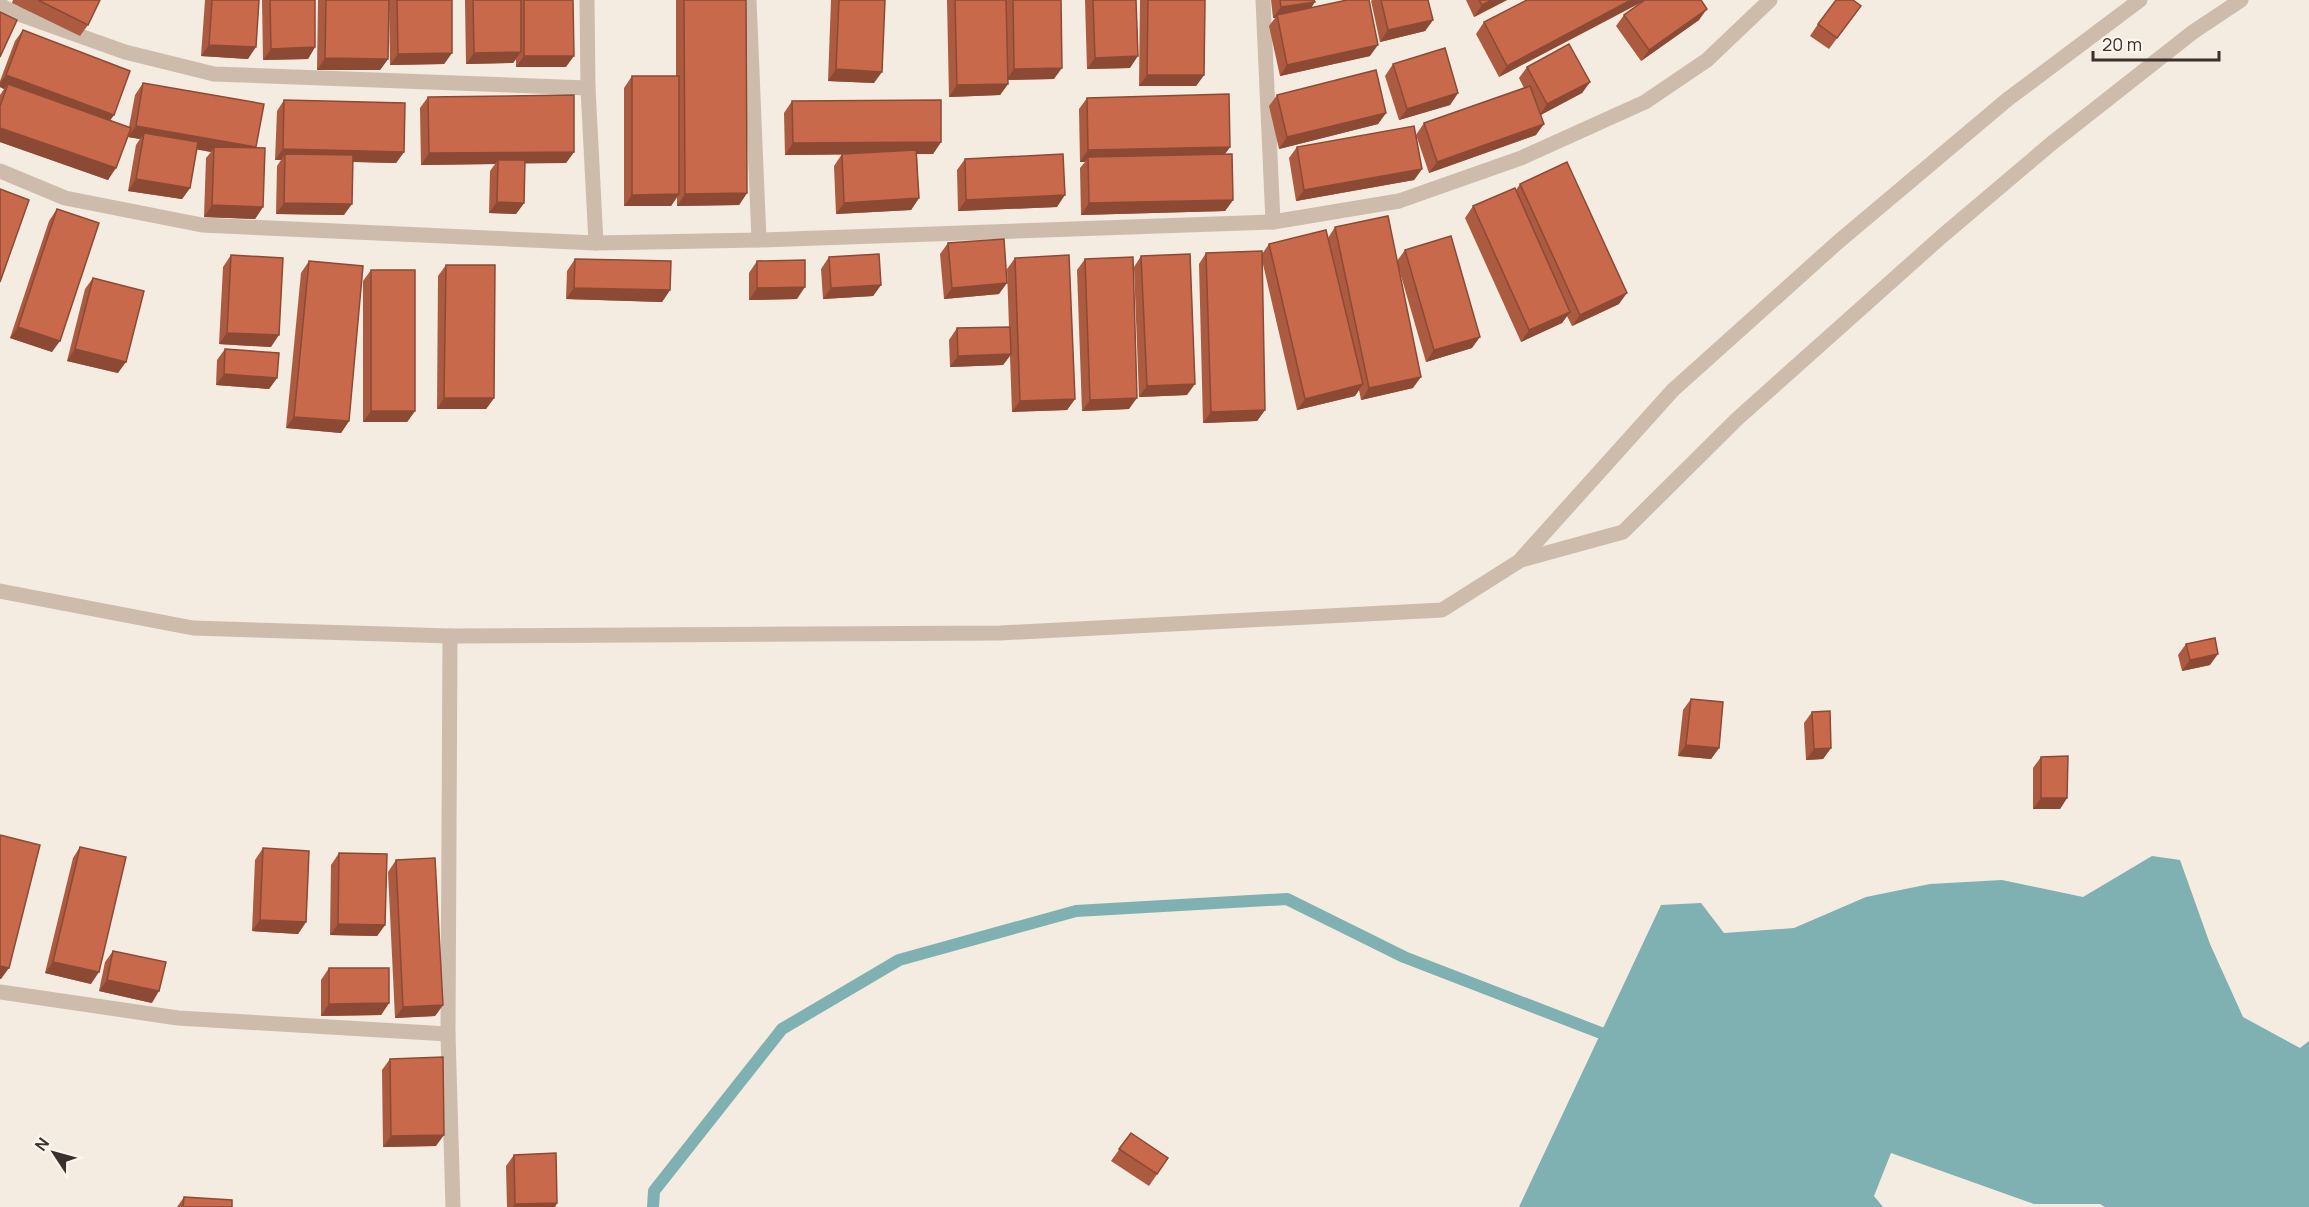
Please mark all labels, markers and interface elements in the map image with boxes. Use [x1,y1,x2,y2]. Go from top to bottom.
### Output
scale bar [2093,24,2219,62]
text: 20 m [2102,32,2142,56]
north arrow [24,1123,84,1183]
text: N [30,1133,54,1155]

